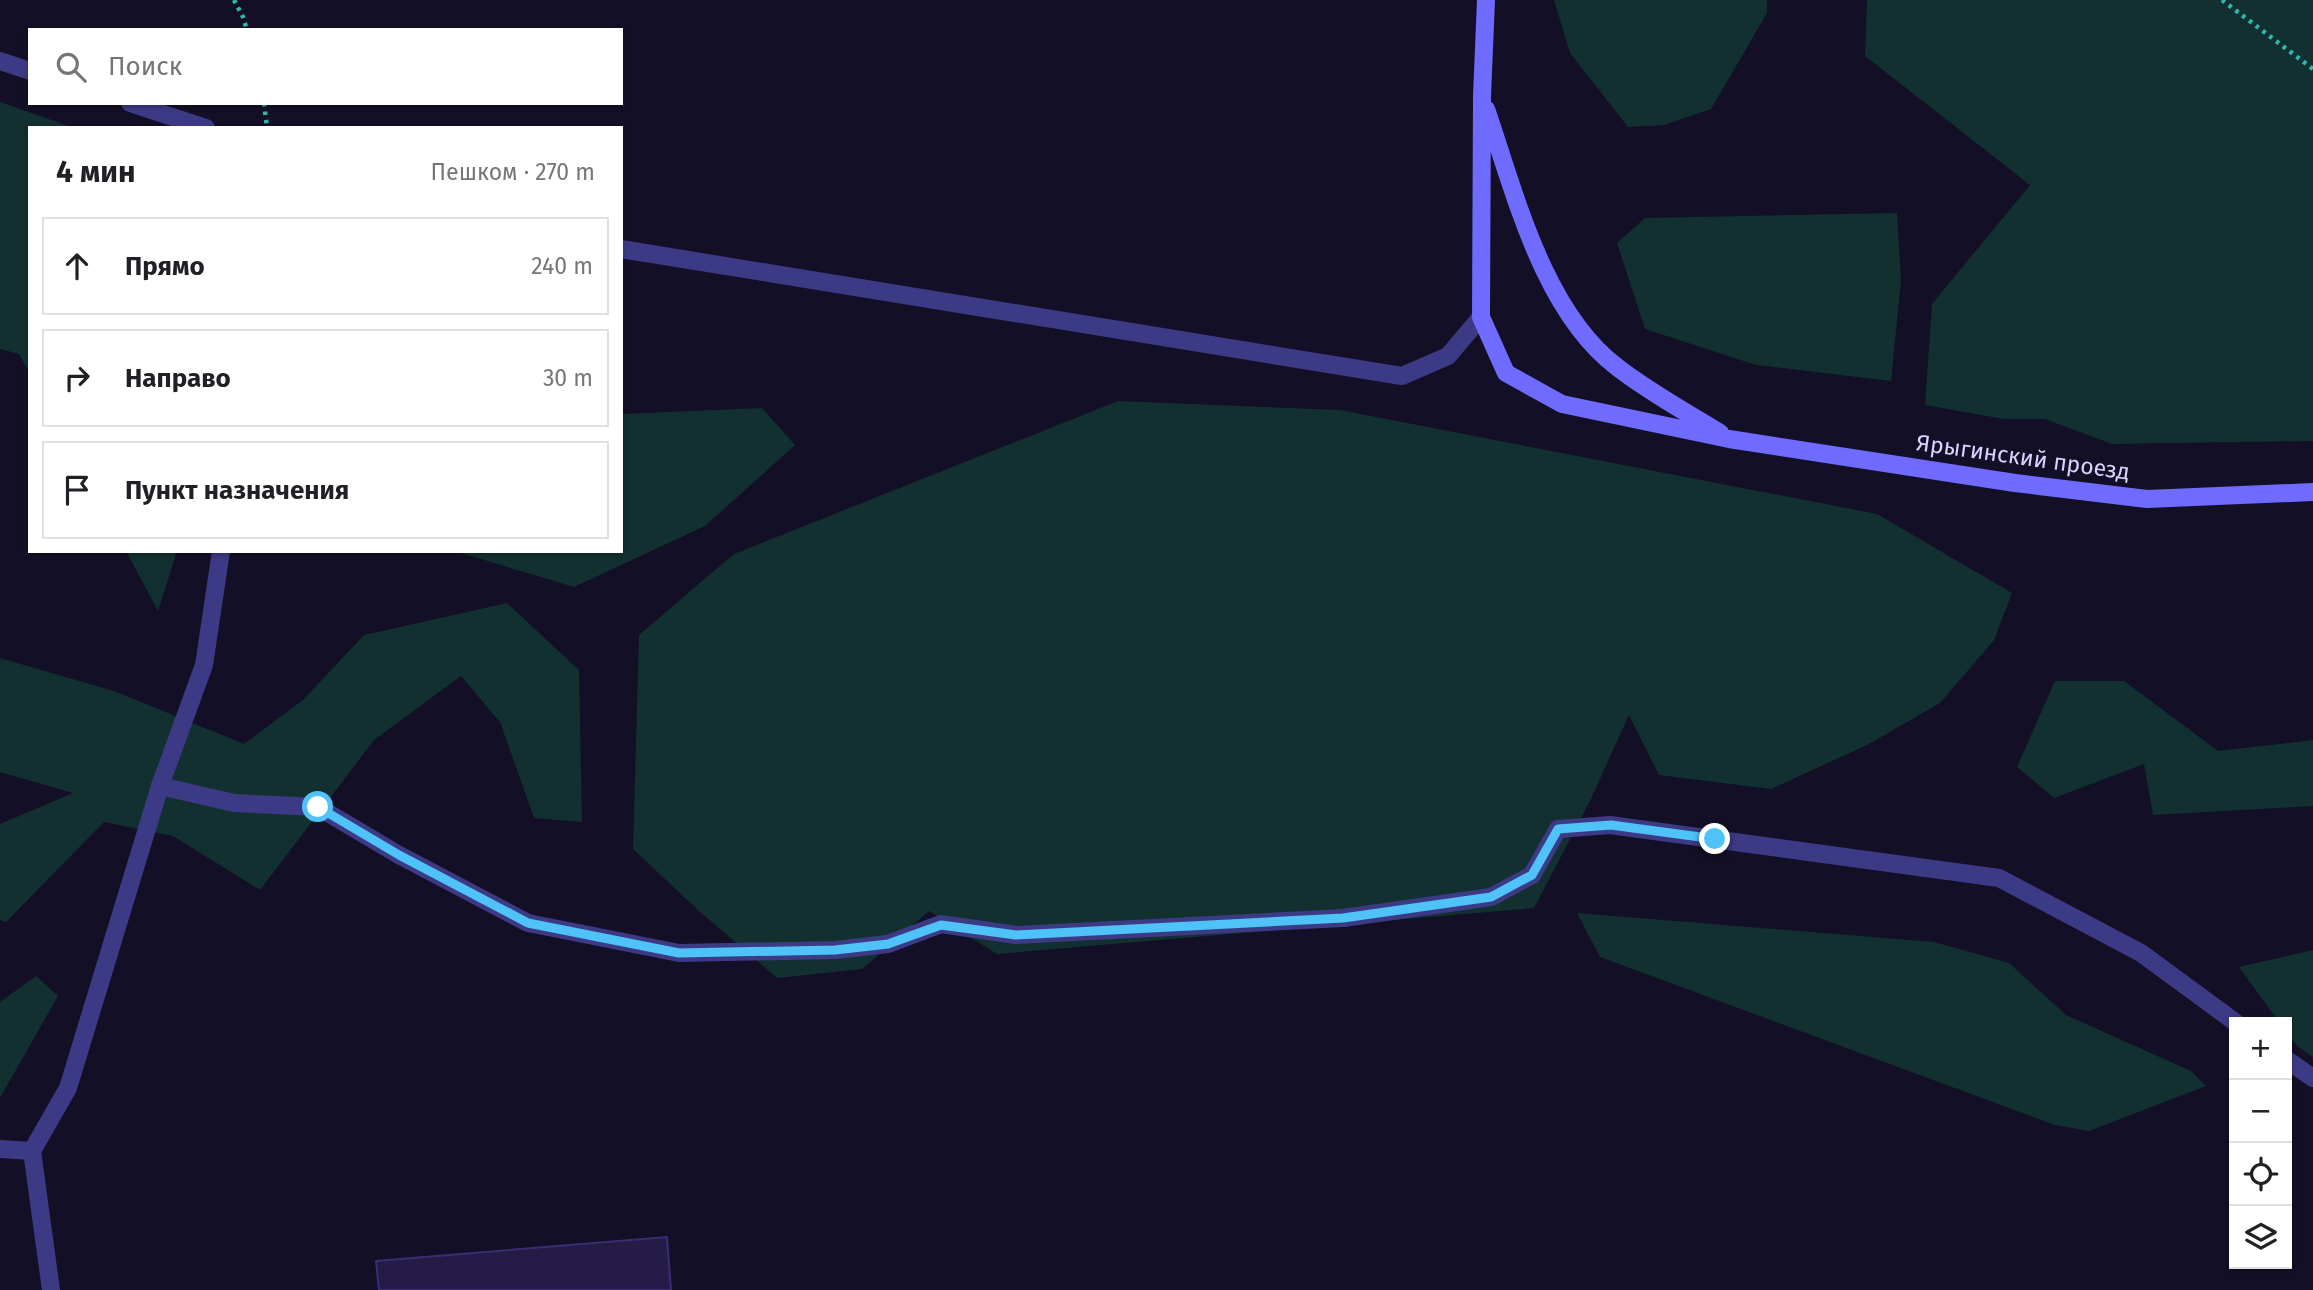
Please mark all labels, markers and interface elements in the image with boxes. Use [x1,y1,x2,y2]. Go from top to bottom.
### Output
search box [28,28,623,105]
icon: search [52,48,90,86]
text: Поиск [108,51,182,82]
text: 4 мин [56,154,136,190]
text: Пешком · 270 m [431,158,595,186]
icon: ahead [58,247,96,285]
text: Прямо [125,251,205,282]
text: 240 m [531,252,593,280]
icon: right [58,359,96,397]
text: Направо [125,363,231,394]
text: 30 m [543,364,593,392]
street label: Ярыгинский проезд [1915,428,2131,486]
icon: arrive [58,471,96,509]
text: Пункт назначения [125,475,349,506]
route start [302,791,333,822]
route end [1699,823,1730,854]
map controls [2229,1017,2292,1269]
button: + [2229,1017,2292,1080]
button: − [2229,1080,2292,1143]
button: locate [2229,1143,2292,1206]
button: layers [2229,1206,2292,1269]

